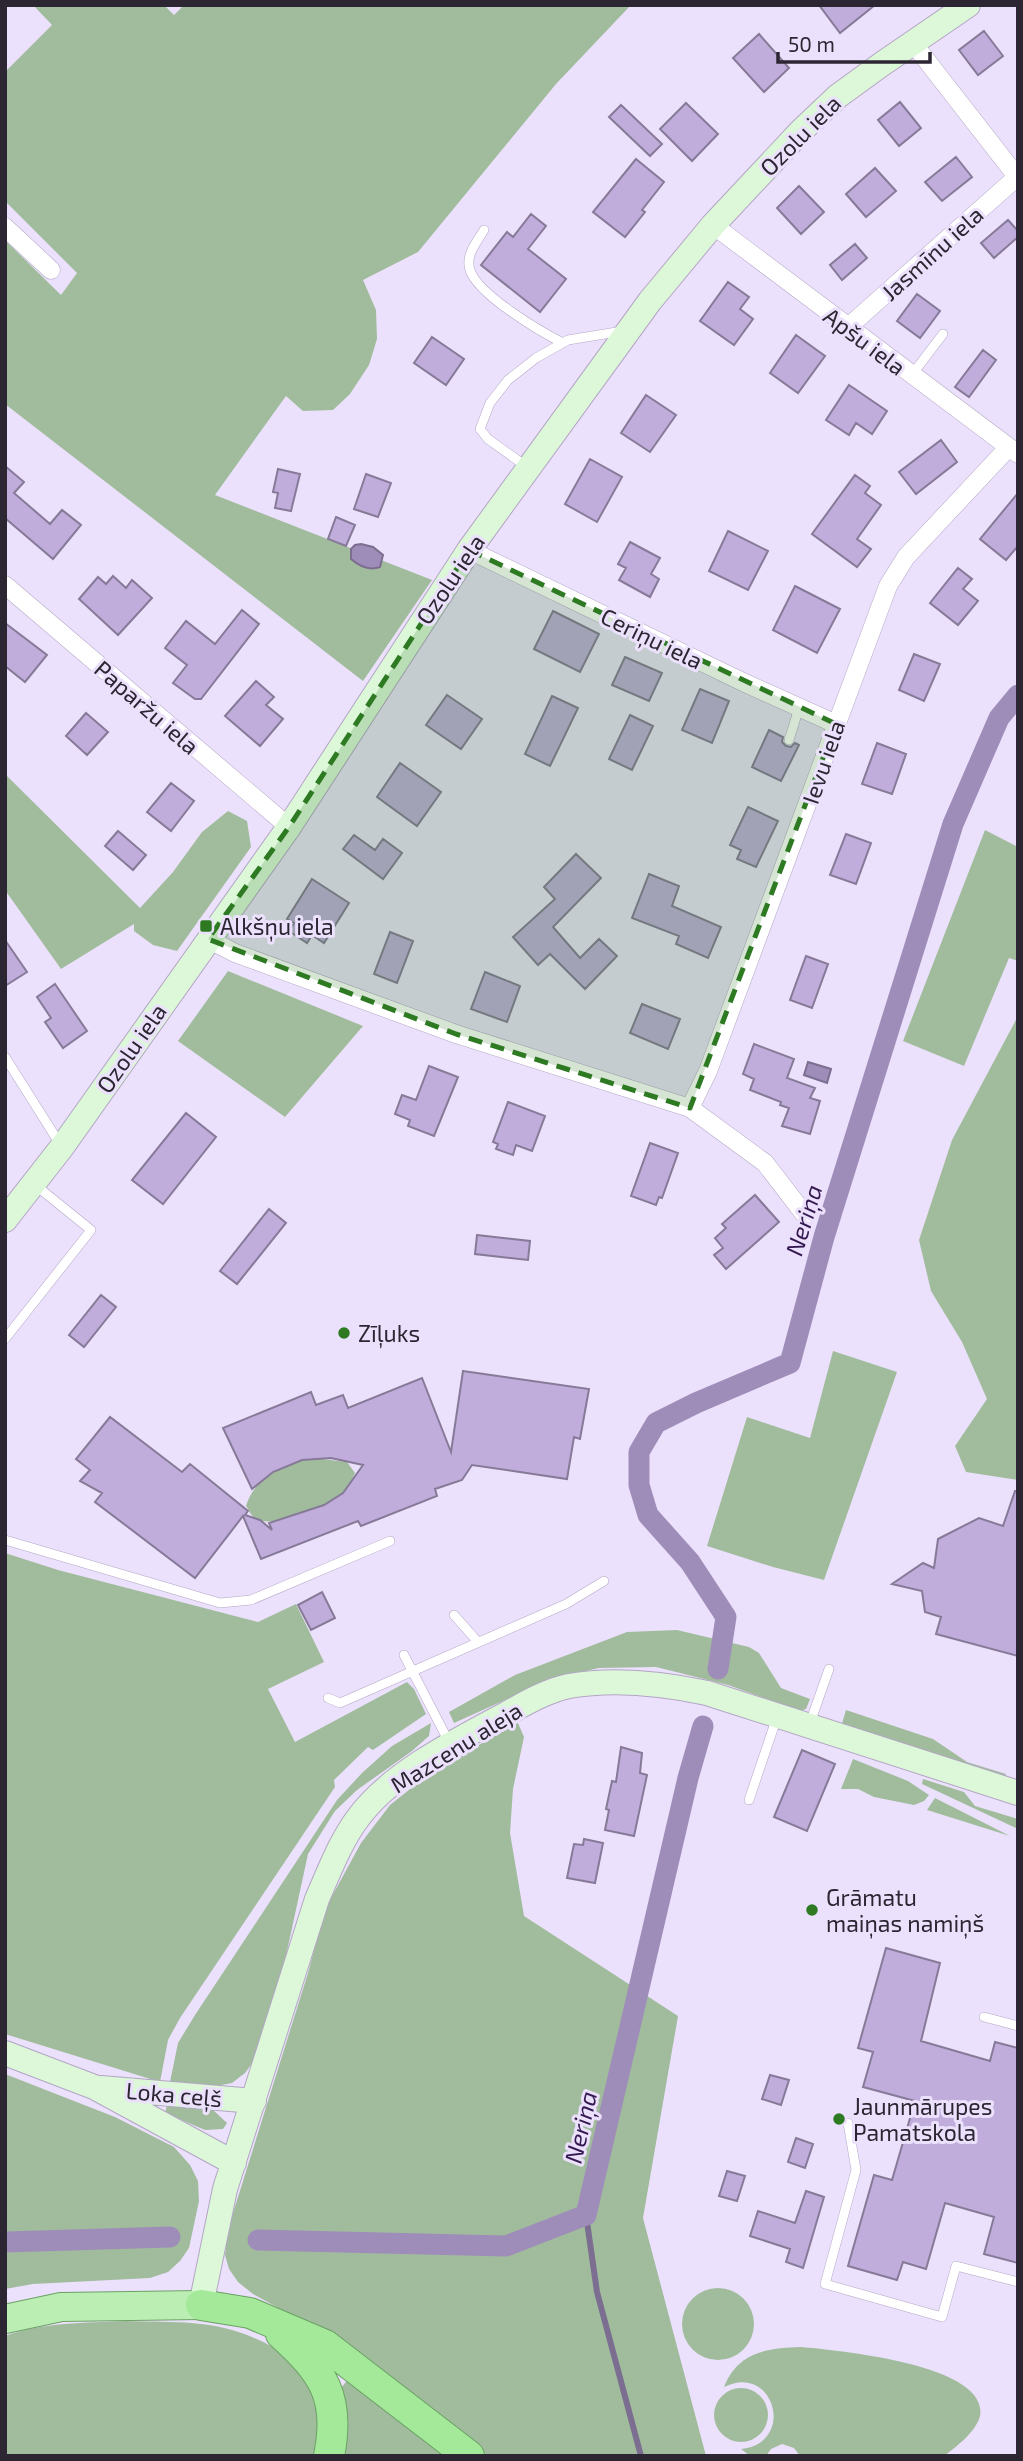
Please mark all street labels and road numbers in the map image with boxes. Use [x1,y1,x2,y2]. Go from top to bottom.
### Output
street label: Ozolu iela [754,89,846,181]
street label: Jasmīnu iela [875,200,989,306]
street label: Apšu iela [819,301,911,381]
street label: Ozolu iela [410,529,490,629]
street label: Ceriņu iela [596,601,707,676]
street label: Paparžu iela [89,654,205,760]
street label: Ievu iela [796,717,850,807]
street label: Ozolu iela [90,998,172,1098]
street label: Mazcenu aleja [385,1695,527,1799]
street label: Loka ceļš [125,2076,223,2114]

